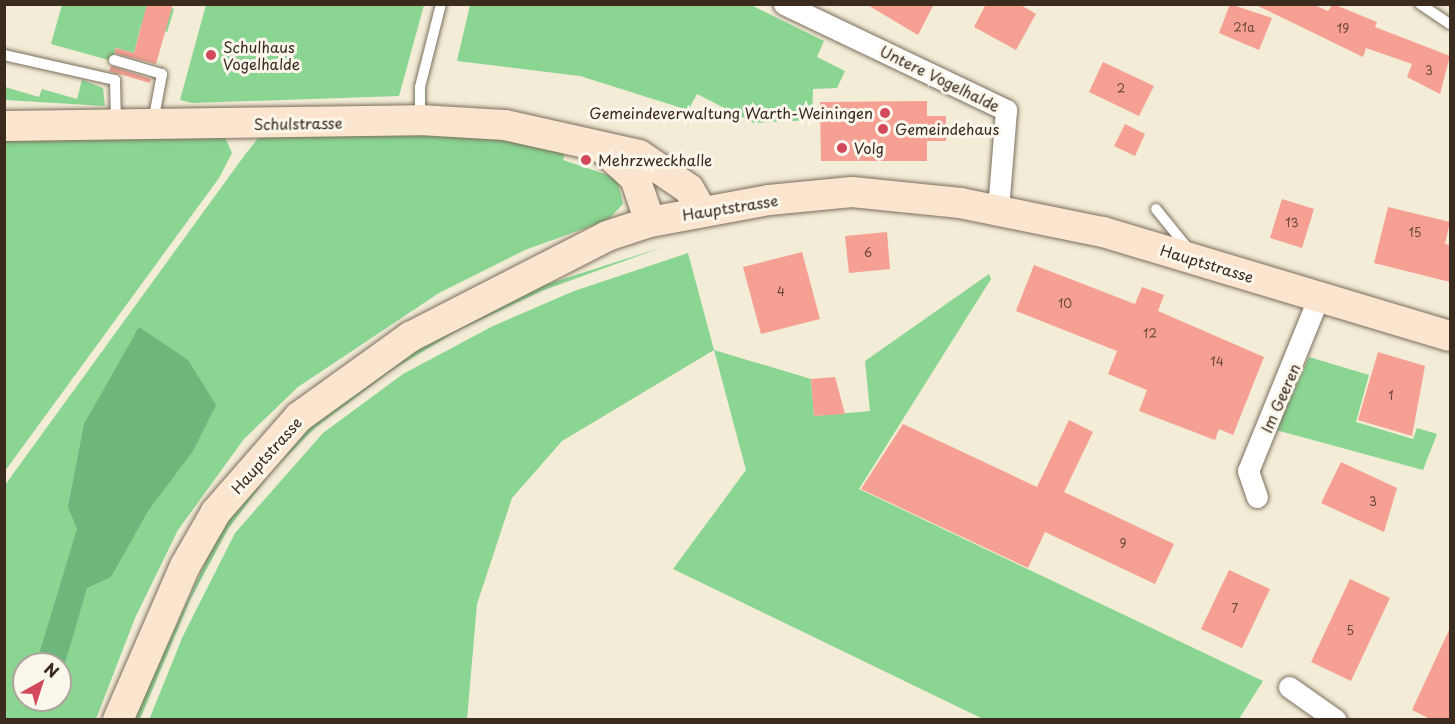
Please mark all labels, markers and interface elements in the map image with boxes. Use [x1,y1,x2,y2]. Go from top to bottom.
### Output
house number: 21a [1233,21,1255,35]
house number: 19 [1337,22,1349,36]
place label: Schulhaus Vogelhalde [223,37,300,72]
street label: Untere Vogelhalde [877,41,1003,115]
marker: Schulhaus Vogelhalde [204,48,218,62]
house number: 3 [1425,64,1433,78]
house number: 2 [1117,82,1125,96]
place label: Gemeindeverwaltung Warth-Weiningen [589,104,873,122]
marker: Gemeindeverwaltung Warth-Weiningen [878,106,892,120]
street label: Schulstrasse [253,113,343,133]
place label: Gemeindehaus [895,120,999,138]
marker: Gemeindehaus [876,122,890,136]
place label: Volg [854,139,884,157]
marker: Volg [835,141,849,155]
place label: Mehrzweckhalle [598,151,712,169]
marker: Mehrzweckhalle [579,153,593,167]
street label: Hauptstrasse [681,191,779,223]
house number: 13 [1285,216,1299,230]
house number: 15 [1408,226,1422,240]
street label: Hauptstrasse [1158,240,1256,286]
house number: 6 [864,246,872,260]
house number: 4 [777,285,785,299]
house number: 10 [1058,297,1072,311]
house number: 12 [1143,327,1157,341]
house number: 14 [1210,355,1224,369]
street label: Im Geeren [1257,360,1303,436]
house number: 1 [1388,389,1394,403]
street label: Hauptstrasse [227,413,305,497]
house number: 3 [1369,495,1377,509]
house number: 9 [1119,537,1127,551]
house number: 7 [1232,602,1238,616]
house number: 5 [1346,624,1354,638]
north arrow [12,652,72,712]
text: N [40,656,65,683]

